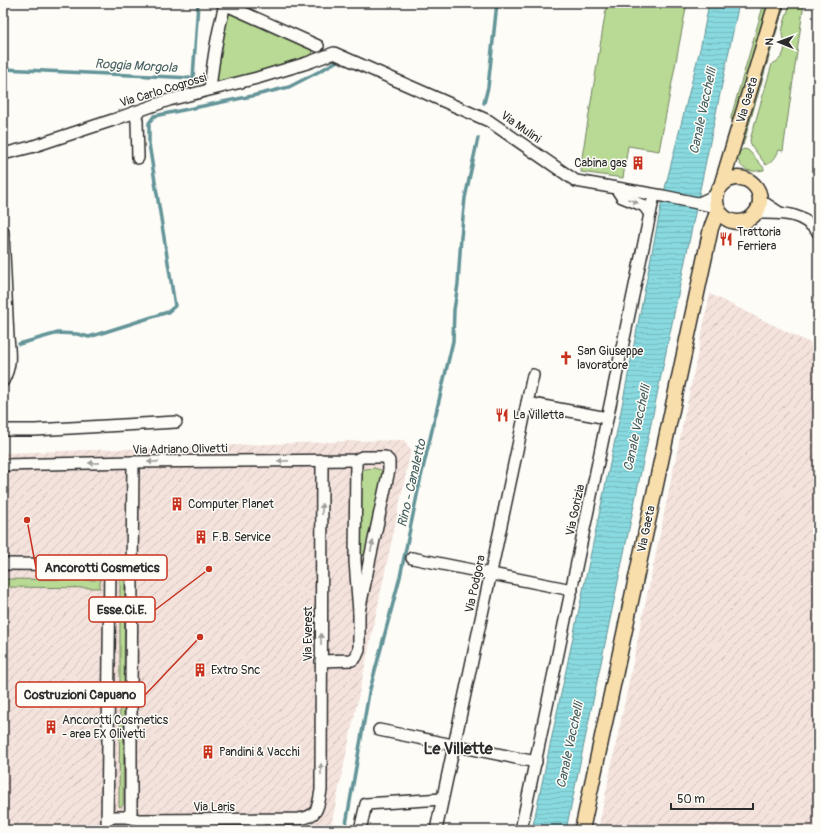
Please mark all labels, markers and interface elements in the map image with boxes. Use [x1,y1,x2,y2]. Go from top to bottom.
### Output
north arrow [759,22,799,62]
text: N [763,37,776,46]
water label: Roggia Morgola [94,56,178,76]
water label: Canale Vacchelli [686,64,720,156]
street label: Via Carlo Cogrossi [118,70,208,111]
street label: Via Gaeta [733,75,762,125]
street label: Via Mulini [498,108,544,147]
building icon: Cabina gas [630,155,646,171]
place label: Cabina gas [574,156,628,171]
one-way arrow [627,199,639,205]
place label: Trattoria Ferriera [737,225,781,254]
restaurant icon: Trattoria Ferriera [718,231,734,247]
place label: San Giuseppe lavoratore [577,344,643,373]
church icon: San Giuseppe lavoratore [558,350,574,366]
water label: Canale Vacchelli [620,381,654,473]
restaurant icon: La Villetta [494,407,510,423]
place label: La Villetta [513,408,565,423]
water label: Rino - Canaletto [394,437,430,529]
street label: Via Adriano Olivetti [132,441,228,458]
one-way arrow [277,457,289,464]
one-way arrow [146,459,159,465]
one-way arrow [87,460,100,466]
street label: Via Gorizia [563,483,588,537]
building icon: Computer Planet [169,496,185,512]
place label: Computer Planet [188,497,274,512]
one-way arrow [319,502,325,515]
street label: Via Gaeta [634,504,659,554]
building icon: F.B. Service [193,529,209,545]
place label: F.B. Service [212,530,271,545]
one-way arrow [370,540,376,552]
street label: Via Podgora [462,553,489,614]
callout: Ancorotti Cosmetics [36,555,167,580]
text: Ancorotti Cosmetics [44,560,160,576]
callout: Esse.Ci.E. [89,597,155,622]
text: Esse.Ci.E. [97,602,147,618]
street label: Via Everest [301,606,316,662]
one-way arrow [318,632,324,645]
building icon: Extro Snc [192,662,208,678]
place label: Extro Snc [211,663,260,678]
callout: Costruzioni Capuano [16,682,145,707]
text: Costruzioni Capuano [24,687,136,703]
water label: Canale Vacchelli [553,698,587,790]
place label: Ancorotti Cosmetics - area EX Olivetti [62,713,169,742]
building icon: Ancorotti Cosmetics - area EX Olivetti [43,719,59,735]
district label: Le Villette [423,739,494,759]
building icon: Pandini & Vacchi [200,744,216,760]
place label: Pandini & Vacchi [219,745,300,760]
one-way arrow [318,762,324,775]
scale bar [671,785,753,811]
text: 50 m [677,792,705,807]
street label: Via Laris [193,800,235,815]

